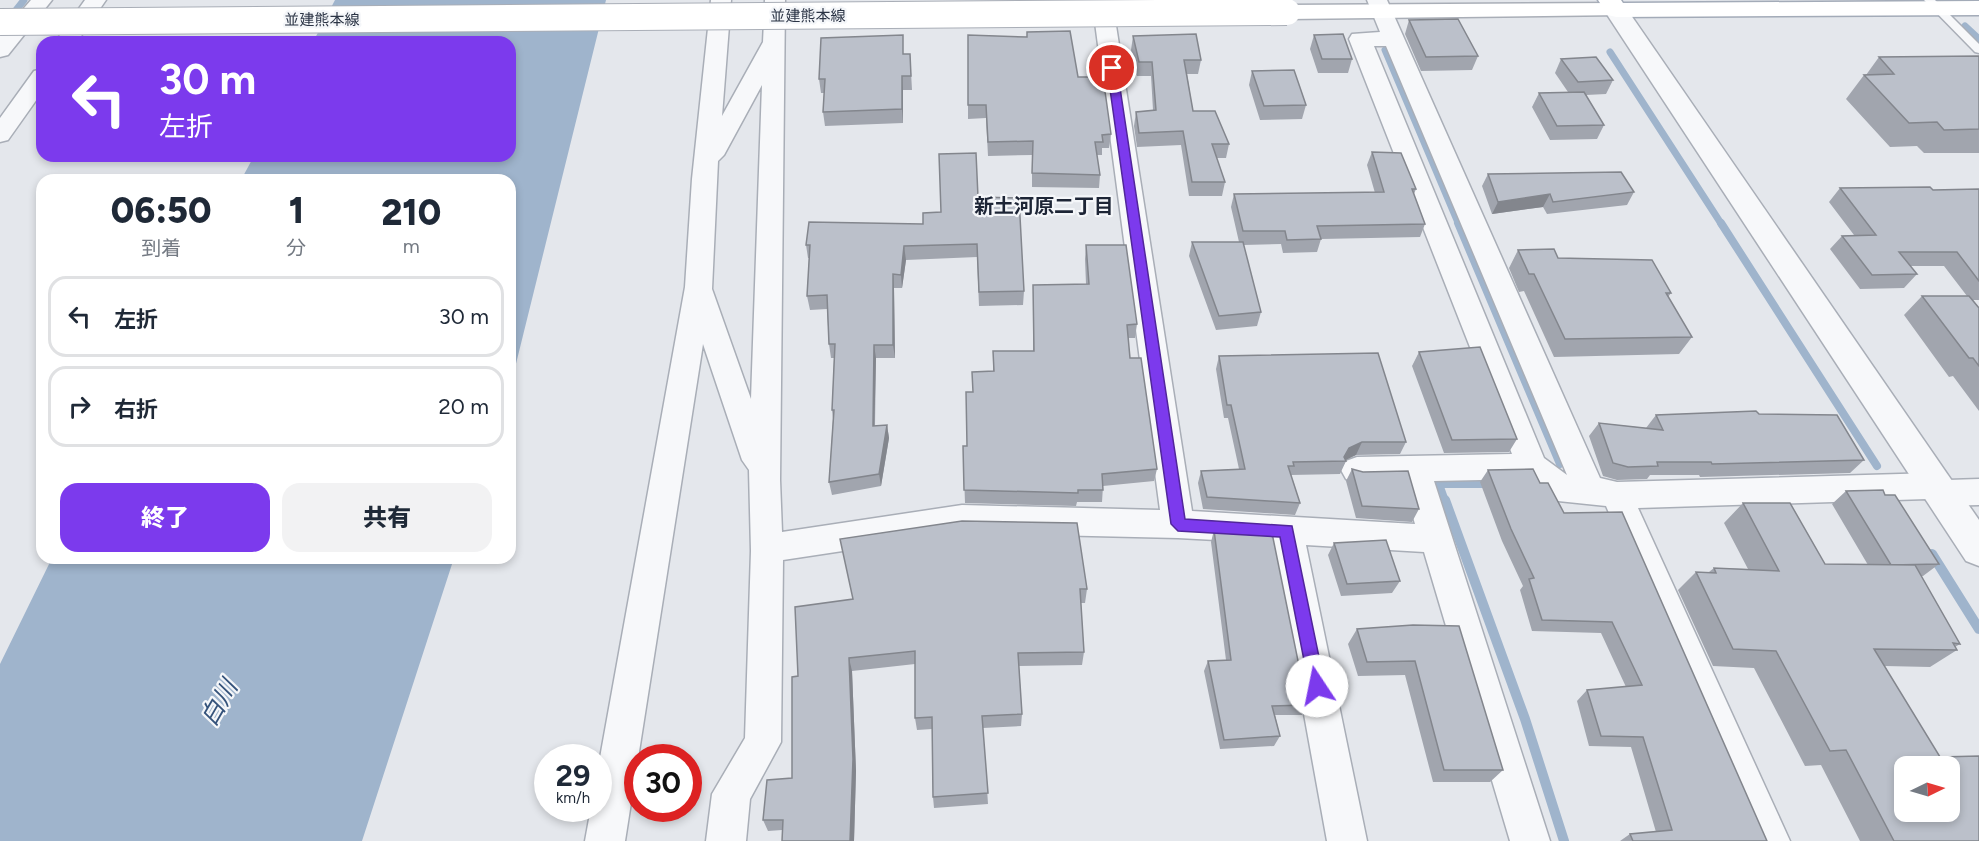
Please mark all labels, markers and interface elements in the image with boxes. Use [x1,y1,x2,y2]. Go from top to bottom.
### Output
street label: 並建熊本線 [770,7,846,25]
street label: 並建熊本線 [284,11,360,29]
pin [1086,42,1137,93]
icon: arrive [1095,51,1128,84]
text: 30 m [159,54,256,105]
icon: left [60,60,138,138]
text: 左折 [159,110,213,143]
text: 06:50 [111,189,212,232]
text: 1 [289,189,304,232]
text: 210 [381,191,441,234]
district label: 新土河原二丁目 [974,194,1114,218]
text: m [403,234,420,258]
text: 到着 [141,236,181,260]
text: 分 [286,236,306,260]
icon: left [63,300,96,333]
text: 30 m [439,303,489,330]
text: 左折 [114,306,158,333]
icon: right [63,390,96,423]
text: 20 m [438,393,489,420]
text: 右折 [114,396,158,423]
button: 終了 [60,483,270,552]
button: 共有 [282,483,492,552]
position arrow [1285,654,1349,718]
water label: 白川 [194,672,245,731]
speed limit sign: 30 [624,744,702,822]
north arrow [1894,756,1960,822]
map controls [1894,756,1960,822]
text: 29 [556,757,590,794]
text: km/h [556,789,590,807]

